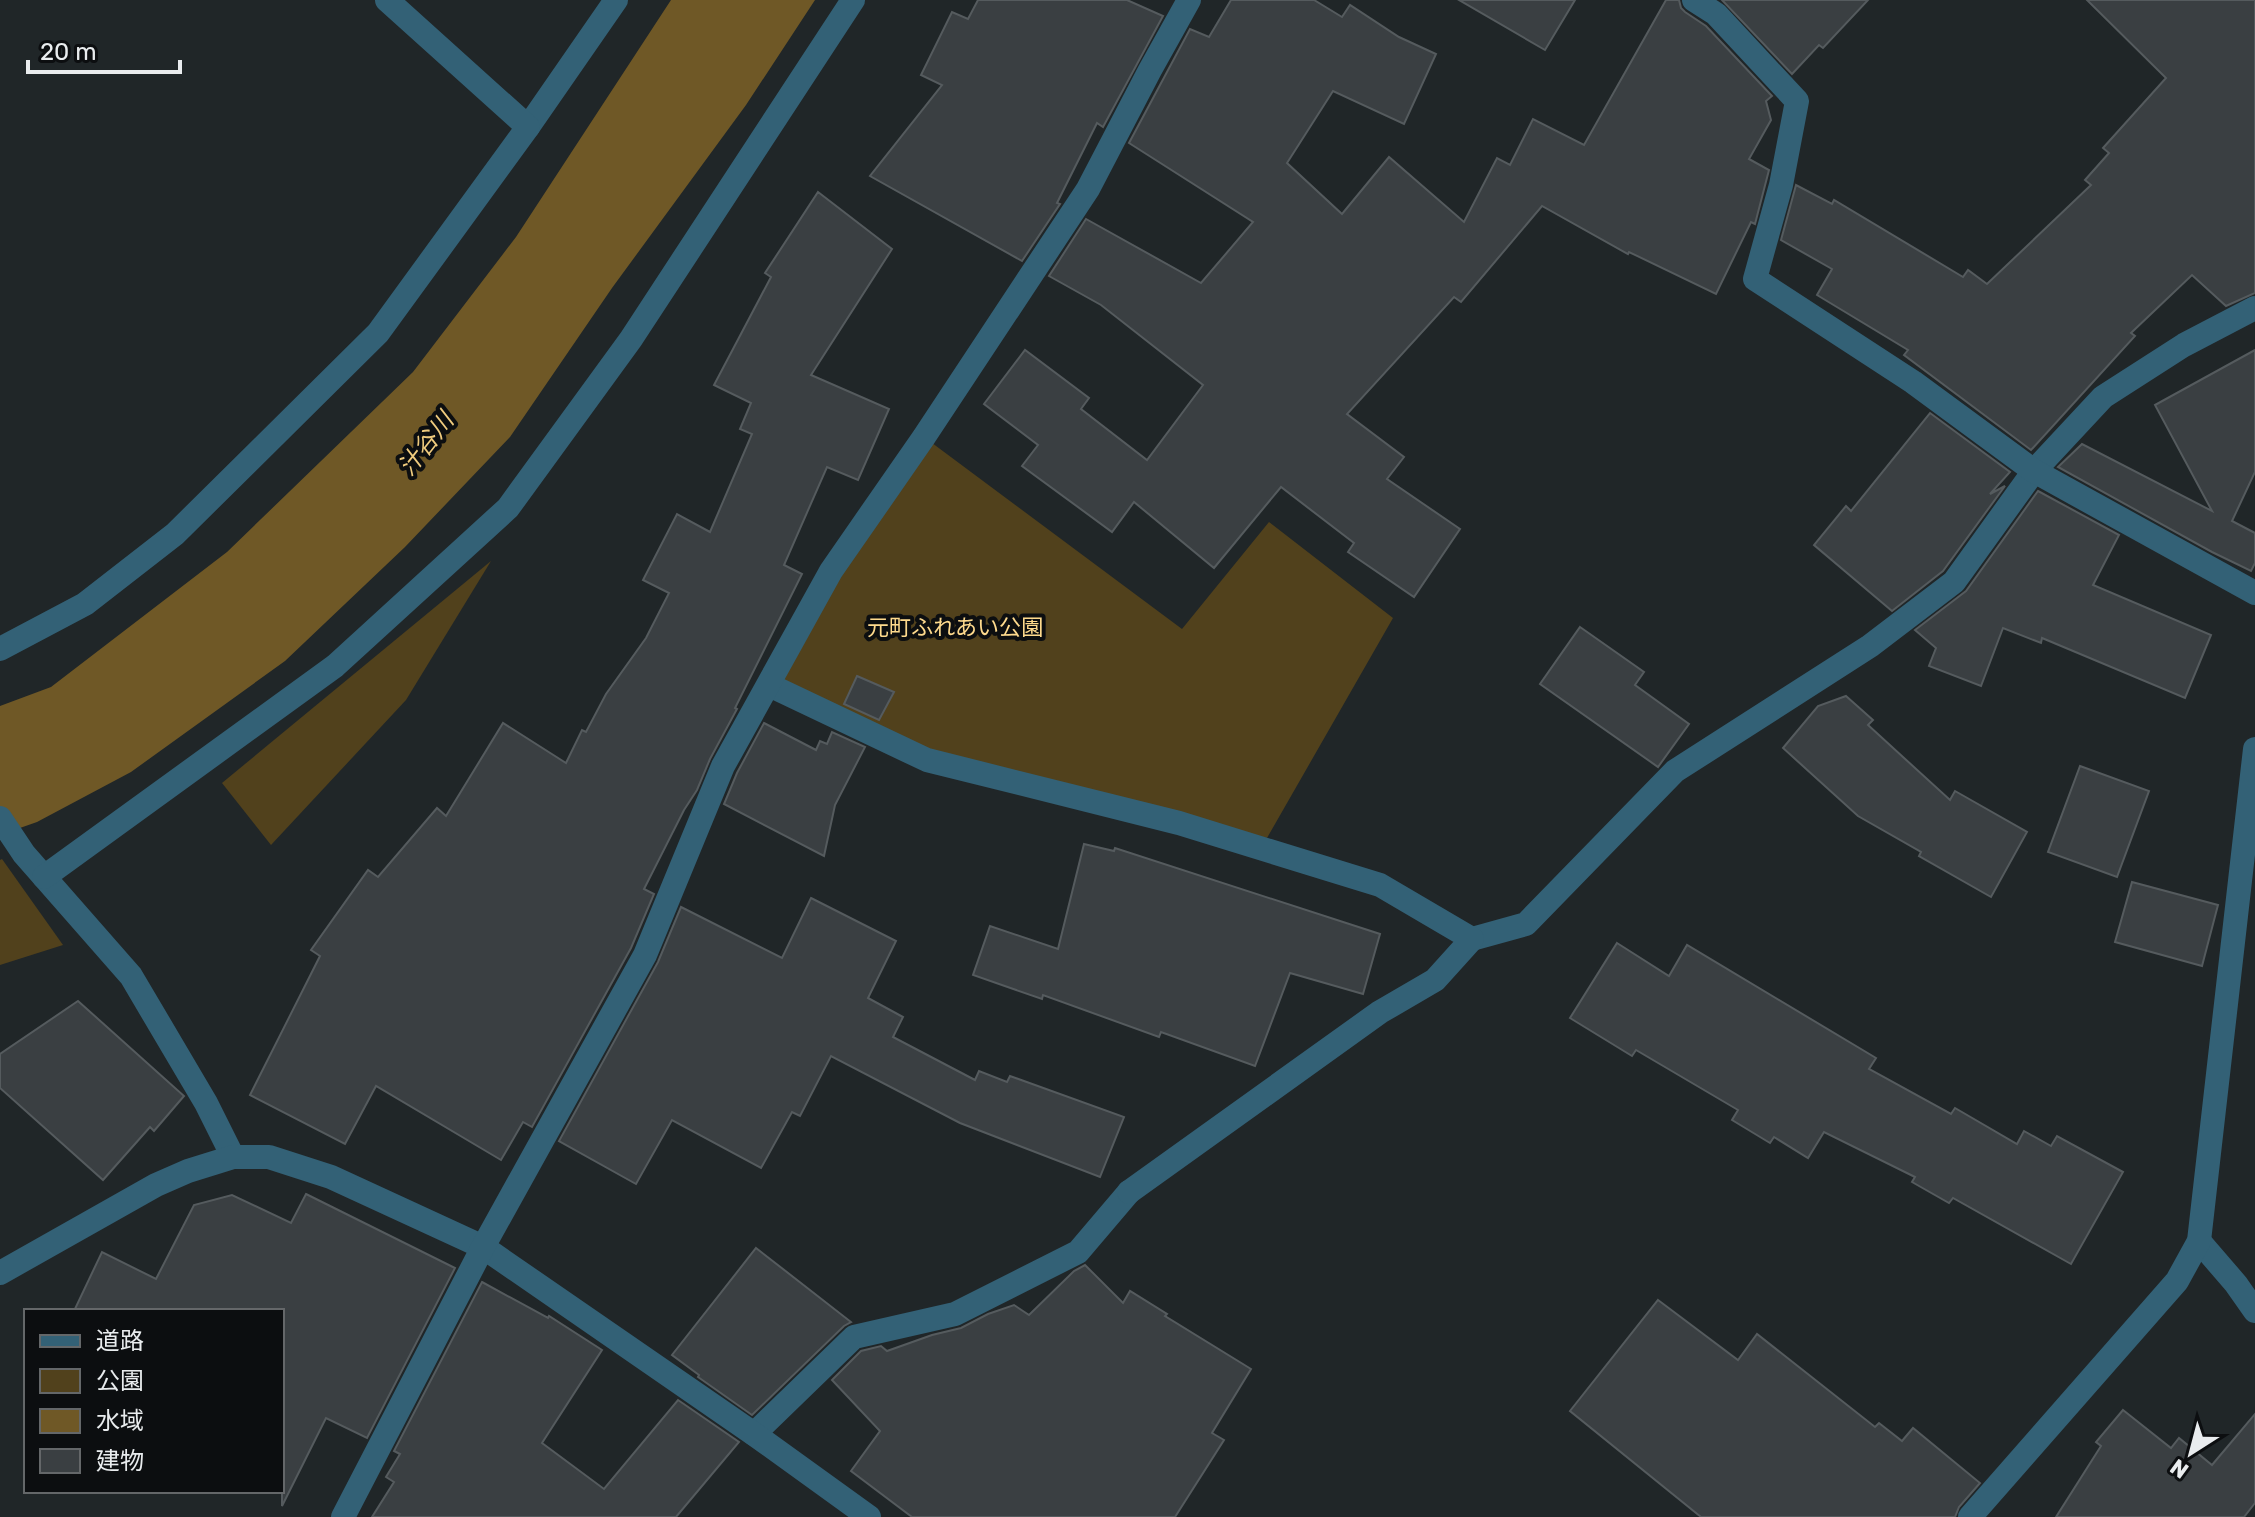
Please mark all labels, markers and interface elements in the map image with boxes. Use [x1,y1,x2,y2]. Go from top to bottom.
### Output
scale bar [28,24,180,74]
text: 20 m [40,38,97,66]
water label: 汁谷川 [393,405,461,481]
park label: 元町ふれあい公園 [867,614,1043,641]
legend [24,1309,284,1493]
text: 道路 [96,1327,144,1355]
text: 公園 [96,1367,144,1395]
text: 水域 [96,1407,144,1435]
north arrow [2151,1413,2231,1493]
text: 建物 [96,1447,144,1475]
text: N [2165,1453,2194,1484]

